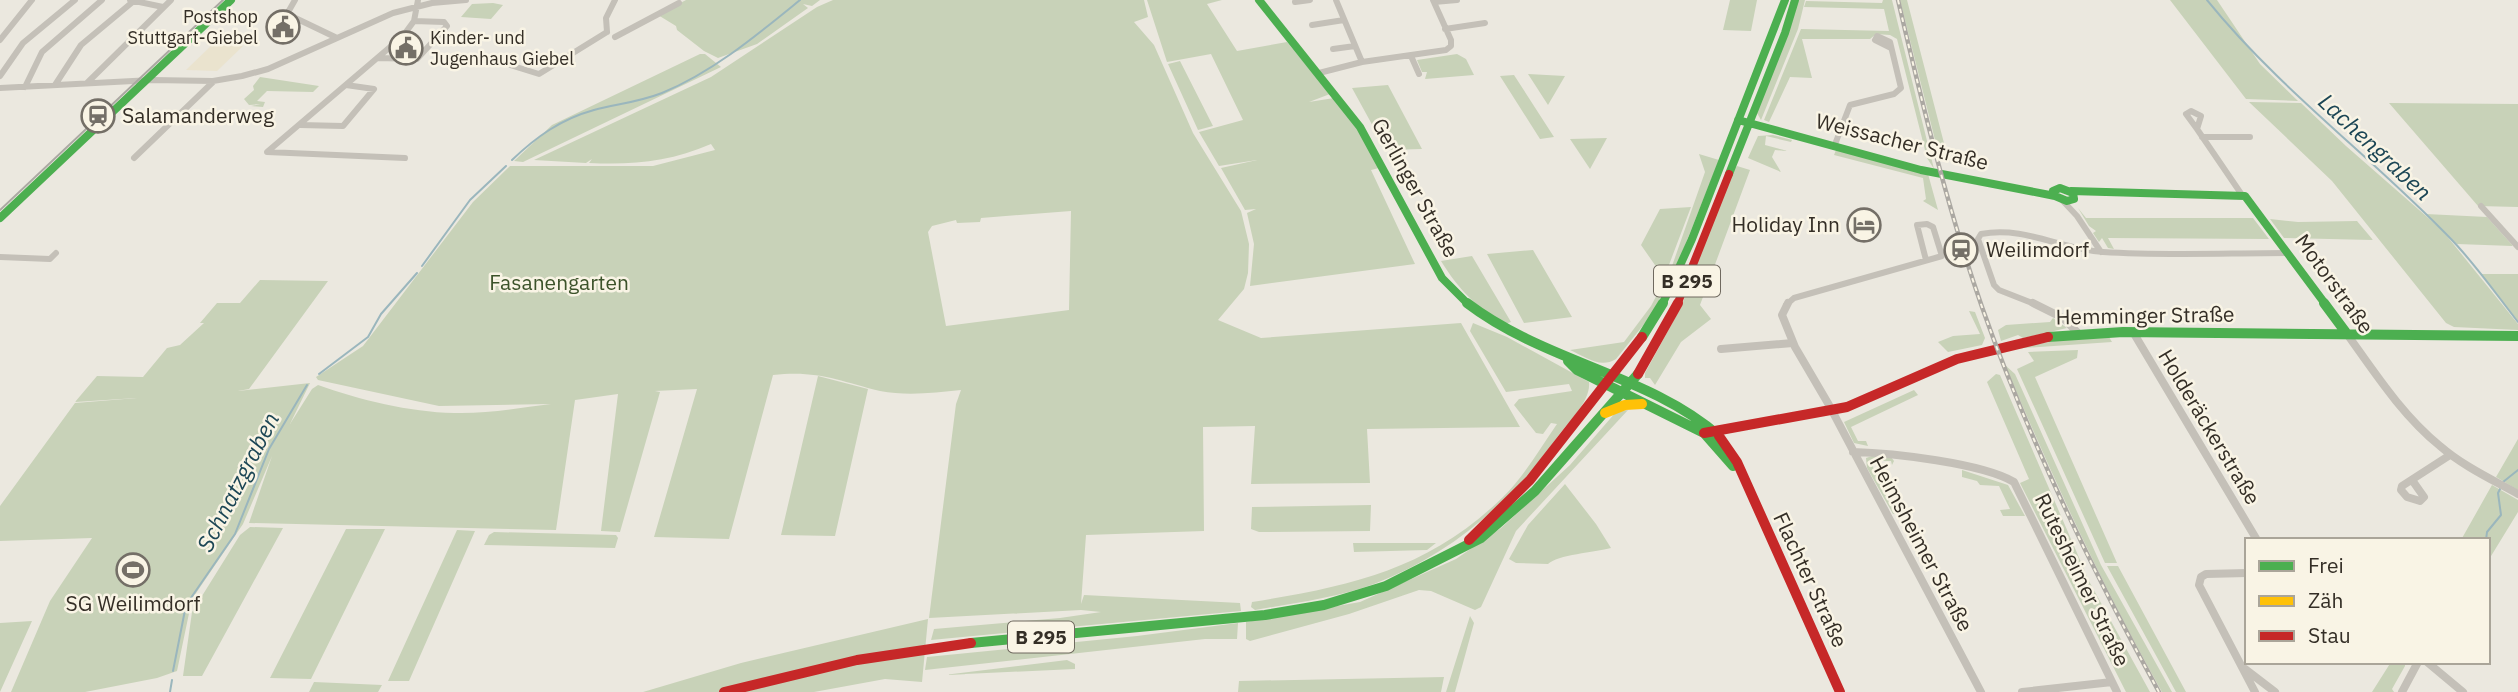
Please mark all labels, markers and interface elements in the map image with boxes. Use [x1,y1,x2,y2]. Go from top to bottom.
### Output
place label: Postshop Stuttgart-Giebel [127,5,258,49]
public building icon: Postshop Stuttgart-Giebel [264,8,302,46]
place label: Kinder- und Jugenhaus Giebel [430,26,574,70]
public building icon: Kinder- und Jugenhaus Giebel [387,29,425,67]
water label: Lachengraben [2313,86,2439,206]
station icon: Salamanderweg [79,97,117,135]
place label: Salamanderweg [122,101,274,129]
street label: Weissacher Straße [1813,106,1991,176]
street label: Gerlinger Straße [1366,113,1466,262]
hotel icon: Holiday Inn [1845,206,1883,244]
place label: Holiday Inn [1731,210,1840,238]
street label: Motorstraße [2289,228,2380,339]
station icon: Weilimdorf [1942,231,1980,269]
place label: Weilimdorf [1986,235,2089,263]
road number: B 295 [1654,266,1720,296]
park label: Fasanengarten [489,268,629,296]
street label: Hemminger Straße [2055,299,2235,331]
street label: Holderäckerstraße [2152,344,2267,509]
water label: Schnatzgraben [189,407,285,556]
street label: Heimsheimer Straße [1864,451,1980,636]
street label: Rutesheimer Straße [2029,488,2137,671]
street label: Flachter Straße [1767,507,1854,652]
legend [2245,538,2490,664]
sports icon: SG Weilimdorf [114,551,152,589]
text: Frei [2308,551,2344,579]
text: Zäh [2308,586,2343,614]
place label: SG Weilimdorf [66,589,201,617]
text: Stau [2308,621,2351,649]
road number: B 295 [1008,622,1074,652]

